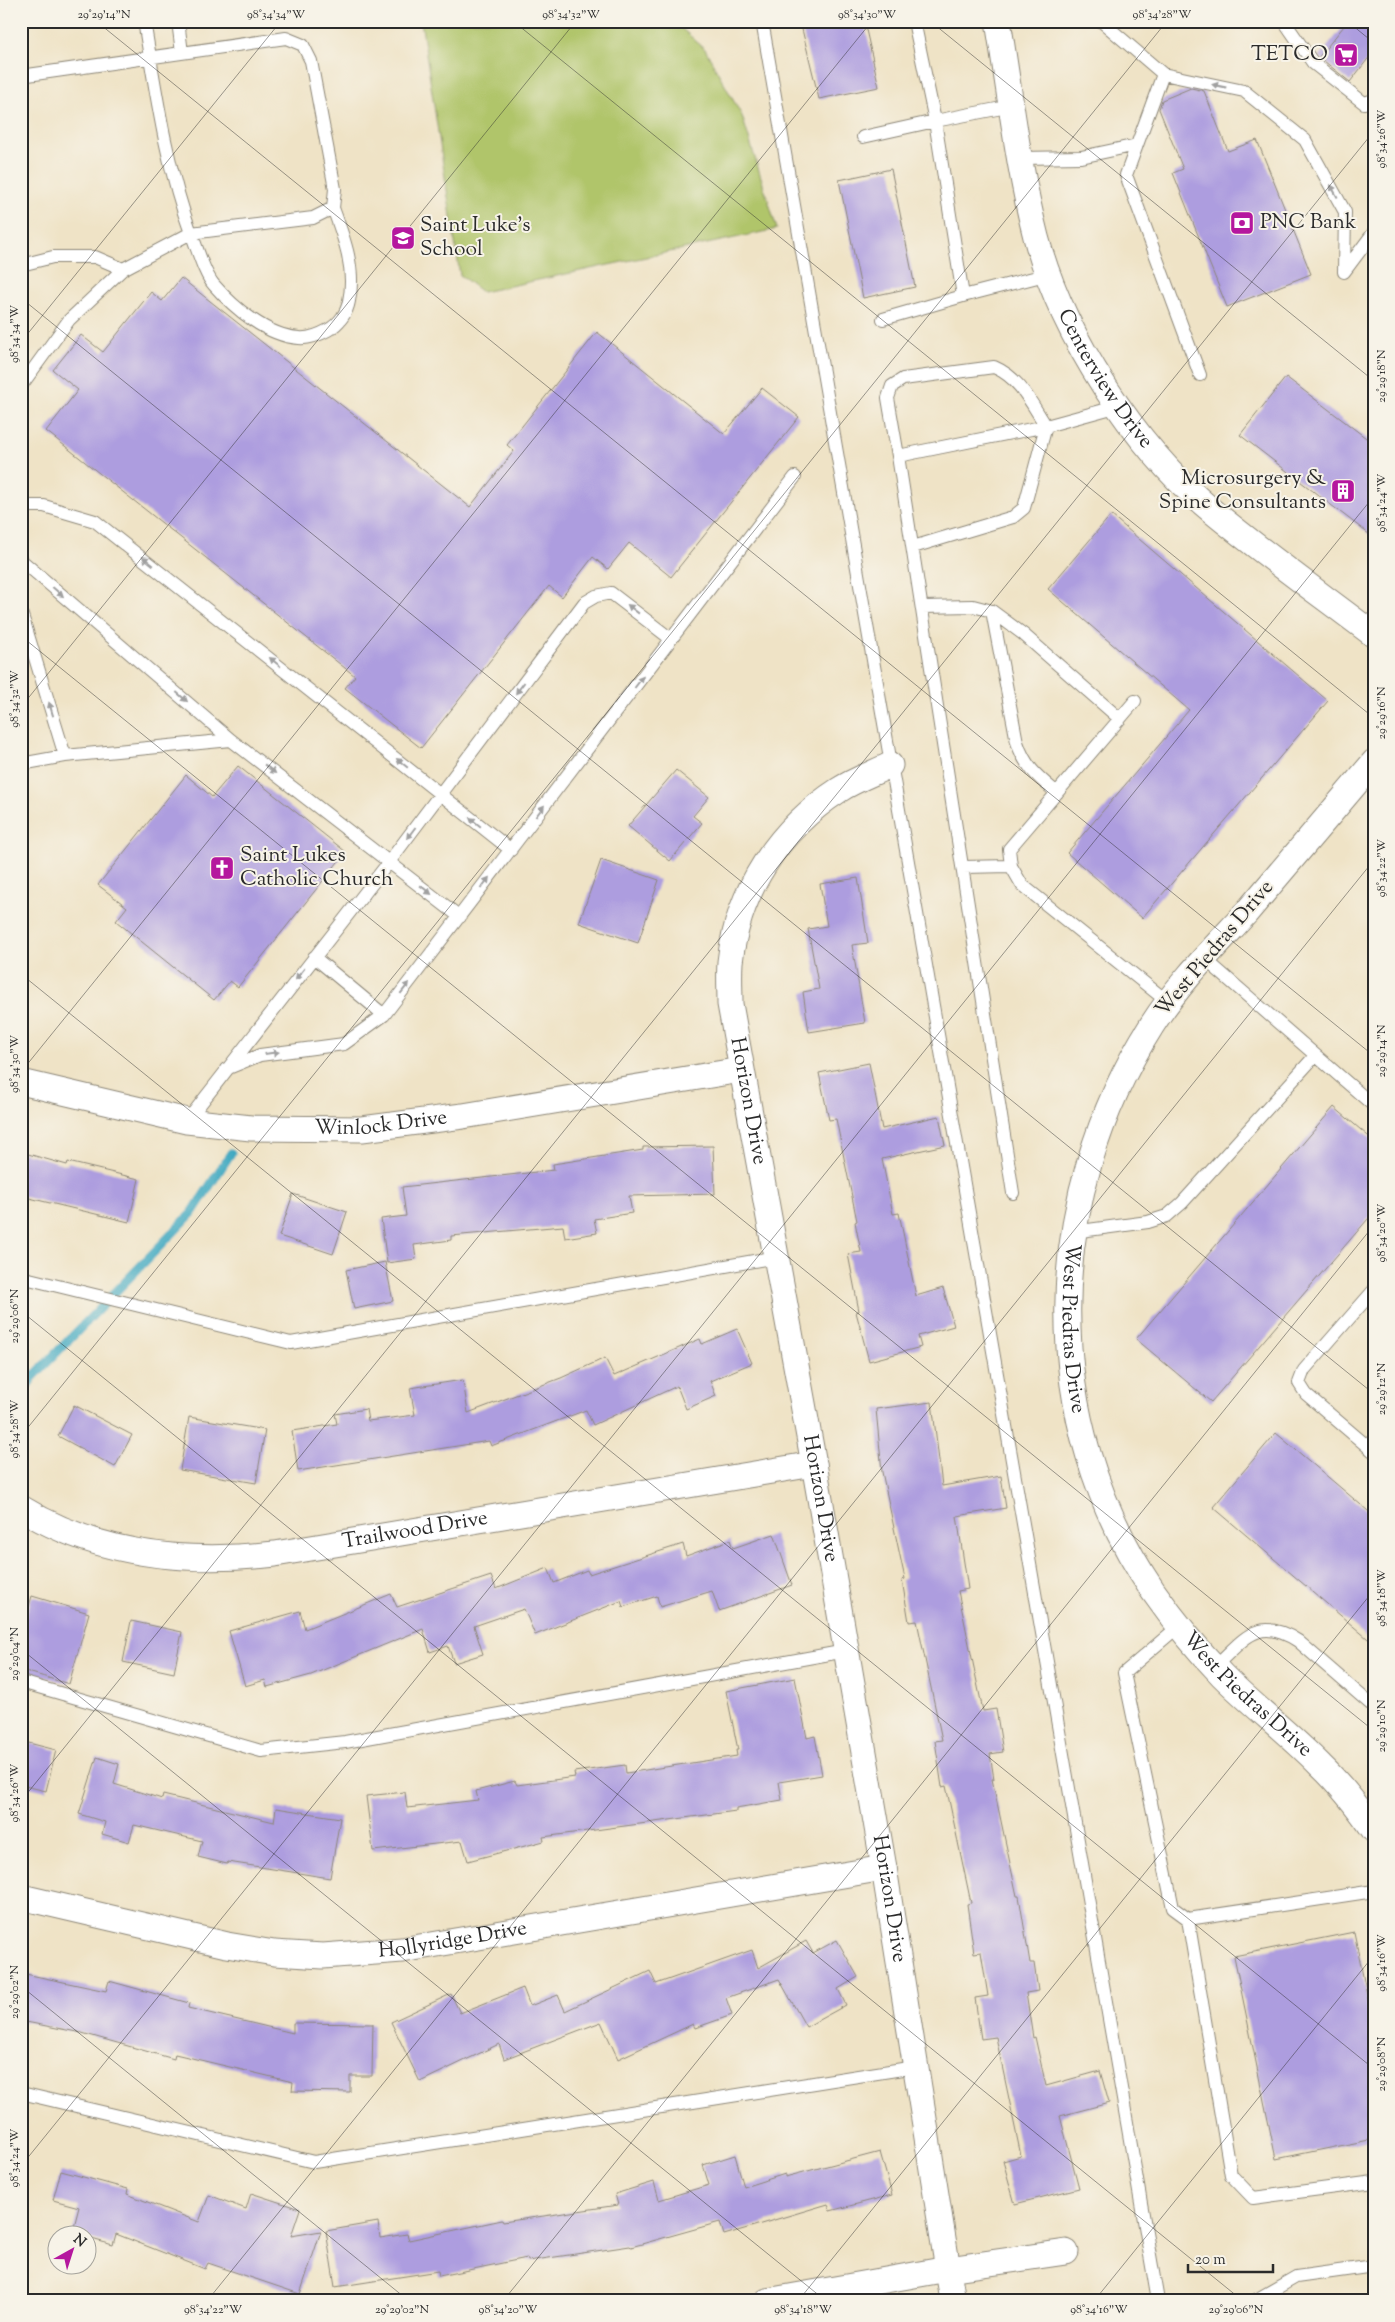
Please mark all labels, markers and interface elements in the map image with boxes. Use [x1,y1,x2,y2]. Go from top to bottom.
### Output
text: 29°29'14"N [77,6,131,24]
text: 98°34'34"W [247,6,306,24]
text: 98°34'32"W [542,6,600,24]
text: 98°34'30"W [838,6,897,24]
text: 98°34'28"W [1133,6,1192,24]
place label: TETCO [1251,40,1328,70]
supermarket icon: TETCO [1333,42,1359,68]
one-way arrow [1212,82,1227,90]
text: 98°34'26"W [1373,109,1391,168]
one-way arrow [1330,184,1338,199]
place label: PNC Bank [1260,208,1357,238]
bank icon: PNC Bank [1229,210,1255,236]
place label: Saint Luke's School [420,211,530,265]
school or university icon: Saint Luke's School [390,225,416,251]
text: 98°34'34"W [6,304,24,363]
street label: Centerview Drive [1049,304,1160,455]
text: 29°29'18"N [1373,349,1391,403]
place label: Microsurgery & Spine Consultants [1159,464,1326,518]
text: 98°34'24"W [1373,473,1391,532]
building icon: Microsurgery & Spine Consultants [1330,478,1356,504]
one-way arrow [142,555,155,566]
one-way arrow [52,586,65,597]
one-way arrow [627,604,640,615]
one-way arrow [269,657,282,668]
text: 98°34'32"W [6,670,24,728]
one-way arrow [633,676,644,689]
one-way arrow [515,681,525,695]
text: 29°29'16"N [1373,686,1391,740]
one-way arrow [175,692,188,703]
one-way arrow [46,702,54,717]
one-way arrow [396,758,409,769]
one-way arrow [263,764,276,775]
one-way arrow [535,804,545,818]
one-way arrow [469,816,482,827]
one-way arrow [406,826,416,840]
text: 98°34'22"W [1373,838,1391,897]
place label: Saint Lukes Catholic Church [240,841,393,895]
church icon: Saint Lukes Catholic Church [209,855,235,881]
street label: West Piedras Drive [1149,874,1281,1024]
one-way arrow [480,877,491,890]
one-way arrow [419,885,432,896]
one-way arrow [295,968,306,981]
one-way arrow [400,981,410,995]
text: 29°29'14"N [1373,1024,1391,1078]
text: 98°34'30"W [6,1034,24,1093]
street label: Horizon Drive [721,1035,774,1167]
one-way arrow [264,1049,280,1057]
street label: Winlock Drive [314,1103,449,1144]
text: 98°34'20"W [1373,1203,1391,1262]
street label: West Piedras Drive [1053,1242,1093,1416]
text: 29°29'06"N [6,1288,24,1343]
text: 29°29'12"N [1373,1362,1391,1415]
text: 98°34'28"W [6,1399,24,1458]
street label: Horizon Drive [794,1432,846,1565]
street label: Trailwood Drive [340,1504,490,1558]
text: 98°34'18"W [1373,1569,1391,1627]
street label: West Piedras Drive [1175,1625,1319,1765]
text: 29°29'04"N [6,1626,24,1681]
text: 29°29'10"N [1373,1699,1391,1753]
text: 98°34'26"W [6,1763,24,1822]
street label: Horizon Drive [864,1833,914,1965]
street label: Hollyridge Drive [377,1914,529,1967]
text: 98°34'16"W [1373,1934,1391,1992]
text: 29°29'02"N [6,1965,24,2019]
text: 29°29'08"N [1373,2036,1391,2091]
text: 98°34'24"W [6,2128,24,2187]
north arrow [48,2224,98,2274]
text: N [68,2230,90,2253]
scale bar [1188,2242,1272,2274]
text: 20 m [1195,2250,1226,2271]
text: 98°34'22"W [184,2301,243,2319]
text: 29°29'02"N [375,2301,429,2319]
text: 98°34'20"W [479,2301,538,2319]
text: 98°34'18"W [774,2301,832,2319]
text: 98°34'16"W [1070,2301,1128,2319]
text: 29°29'06"N [1209,2301,1264,2319]

